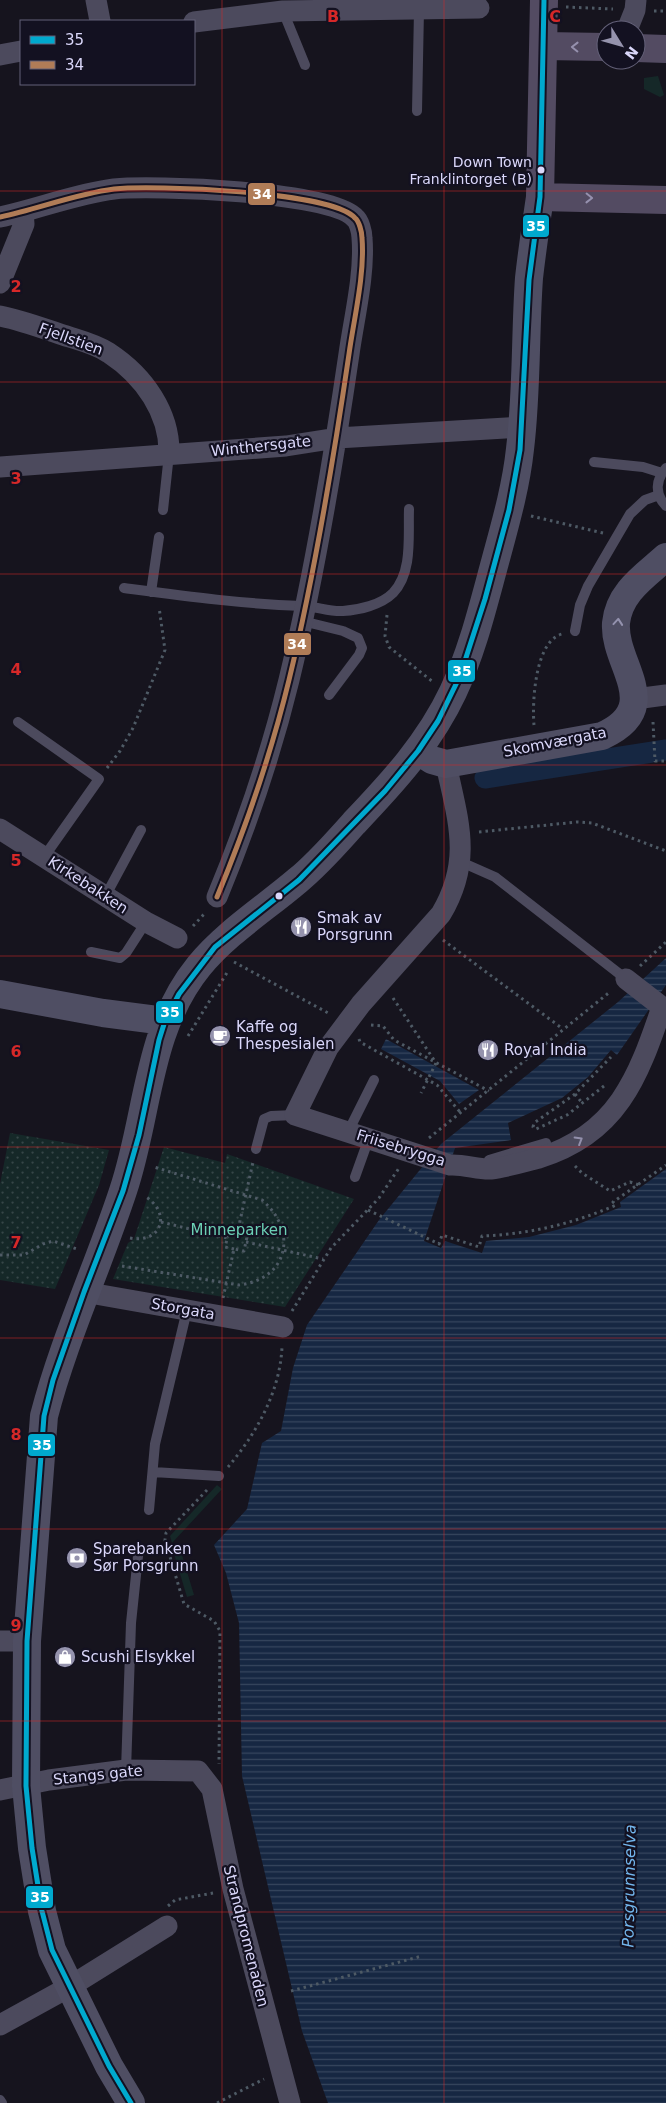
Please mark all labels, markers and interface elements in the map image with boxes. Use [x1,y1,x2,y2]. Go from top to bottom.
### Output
text: B [327,7,339,26]
text: C [549,7,561,26]
legend [20,20,195,85]
north arrow [596,20,646,70]
text: 35 [65,31,84,49]
one-way arrow [571,41,579,52]
text: N [621,43,641,62]
text: 34 [65,56,84,74]
place label: Down Town Franklintorget (B) [409,154,532,187]
marker: Down Town Franklintorget (B) [536,165,546,175]
line badge: 34 [247,182,276,206]
text: 34 [252,186,272,202]
one-way arrow [586,193,593,203]
line badge: 35 [522,214,550,238]
text: 35 [526,218,546,234]
text: 2 [10,277,22,296]
street label: Fjellstien [36,319,106,359]
street label: Winthersgate [210,432,312,460]
text: 3 [10,469,22,488]
one-way arrow [612,618,623,626]
line badge: 34 [283,632,312,656]
text: 34 [287,636,307,652]
line badge: 35 [447,659,476,683]
text: 4 [10,660,22,679]
text: 35 [452,663,472,679]
street label: Skomværgata [502,723,608,761]
text: 5 [10,851,22,870]
street label: Kirkebakken [45,852,131,918]
unlabelled marker [274,891,284,901]
place label: Smak av Porsgrunn [317,909,393,944]
restaurant icon: Smak av Porsgrunn [289,915,313,939]
line badge: 35 [155,1000,184,1024]
text: 35 [160,1004,180,1020]
place label: Kaffe og Thespesialen [235,1018,335,1053]
cafe icon: Kaffe og Thespesialen [208,1024,232,1048]
restaurant icon: Royal India [476,1038,500,1062]
place label: Royal India [504,1041,587,1059]
text: 6 [10,1042,22,1061]
street label: Friisebrygga [354,1126,448,1170]
one-way arrow [573,1137,582,1147]
park label: Minneparken [190,1221,288,1239]
text: 7 [10,1233,22,1252]
street label: Storgata [150,1295,216,1323]
text: 8 [10,1425,22,1444]
line badge: 35 [27,1433,56,1457]
text: 35 [32,1437,52,1453]
place label: Sparebanken Sør Porsgrunn [93,1540,199,1575]
bank icon: Sparebanken Sør Porsgrunn [65,1546,89,1570]
text: 9 [10,1616,22,1635]
shop icon: Scushi Elsykkel [53,1645,77,1669]
place label: Scushi Elsykkel [81,1648,195,1666]
street label: Stangs gate [52,1761,144,1789]
water label: Porsgrunnselva [618,1824,640,1948]
street label: Strandpromenaden [220,1863,272,2009]
line badge: 35 [25,1885,54,1909]
text: 35 [30,1889,50,1905]

